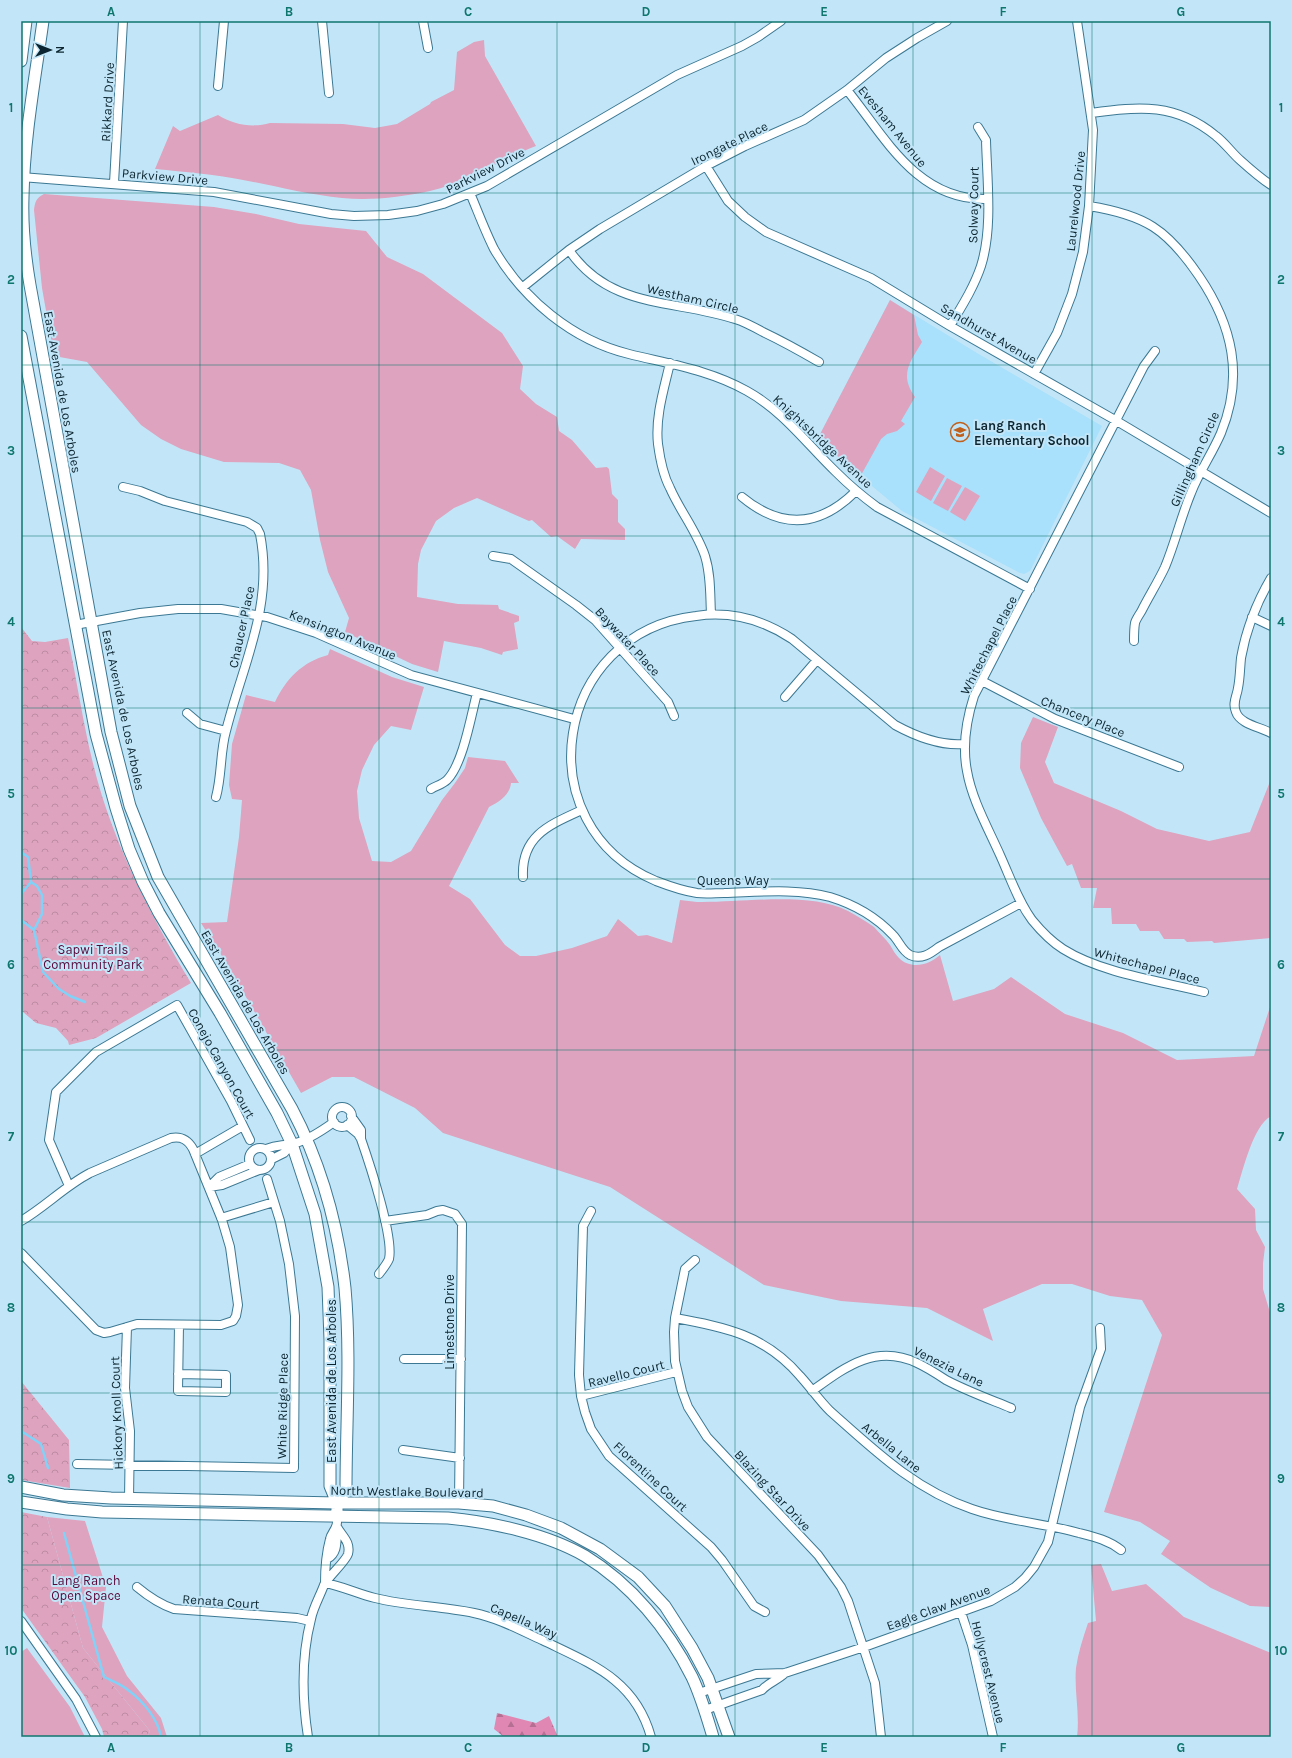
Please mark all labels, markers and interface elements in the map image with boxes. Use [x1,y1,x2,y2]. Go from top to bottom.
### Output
text: A [107,4,115,19]
text: B [285,4,293,19]
text: C [464,4,472,19]
text: D [642,4,651,19]
text: E [820,4,828,19]
text: F [999,4,1007,19]
text: G [1177,4,1185,19]
north arrow [30,30,70,70]
text: N [53,46,66,54]
street label: Rikkard Drive [98,62,117,142]
street label: Evesham Avenue [855,83,930,170]
text: 1 [9,100,13,115]
text: 1 [1279,100,1283,115]
street label: Irongate Place [688,118,770,169]
street label: Parkview Drive [443,144,527,197]
street label: Laurelwood Drive [1063,150,1088,252]
street label: Parkview Drive [121,165,209,188]
street label: Solway Court [965,166,982,244]
text: 2 [7,272,15,287]
text: 2 [1277,272,1285,287]
street label: Westham Circle [646,281,740,316]
street label: Sandhurst Avenue [938,300,1040,367]
street label: East Avenida de Los Arboles [41,310,84,474]
street label: Knightsbridge Avenue [770,391,876,492]
street label: Gillingham Circle [1167,409,1222,509]
place label: Lang Ranch Elementary School [974,418,1089,448]
school or university icon: Lang Ranch Elementary School [949,421,971,443]
text: 3 [7,443,15,458]
text: 3 [1277,443,1285,458]
street label: Chaucer Place [225,584,258,669]
street label: Whitechapel Place [957,593,1020,697]
street label: Baywater Place [592,604,664,679]
street label: Kensington Avenue [287,606,399,663]
text: 4 [7,614,15,629]
text: 4 [1277,614,1285,629]
street label: East Avenida de Los Arboles [99,628,148,792]
street label: Chancery Place [1039,693,1127,740]
text: 5 [7,786,15,801]
text: 5 [1277,786,1285,801]
street label: Queens Way [697,873,769,888]
street label: East Avenida de Los Arboles [198,927,293,1077]
park label: Sapwi Trails Community Park [43,942,143,972]
street label: Whitechapel Place [1092,944,1202,987]
text: 6 [7,957,15,972]
text: 6 [1277,957,1285,972]
street label: Conejo Canyon Court [185,1006,258,1121]
text: 7 [8,1129,15,1144]
text: 7 [1278,1129,1285,1144]
street label: Limestone Drive [442,1274,457,1370]
street label: East Avenida de Los Arboles [324,1299,339,1463]
text: 8 [7,1300,15,1315]
text: 8 [1277,1300,1285,1315]
street label: Venezia Lane [911,1343,987,1390]
street label: White Ridge Place [274,1353,291,1459]
street label: Hickory Knoll Court [107,1356,126,1470]
street label: Ravello Court [586,1357,666,1390]
street label: Arbella Lane [859,1419,925,1476]
street label: Florentine Court [611,1438,691,1515]
street label: Blazing Star Drive [731,1447,814,1534]
text: 9 [7,1471,15,1486]
text: 9 [1277,1471,1285,1486]
street label: North Westlake Boulevard [330,1483,484,1500]
park label: Lang Ranch Open Space [51,1573,121,1603]
street label: Eagle Claw Avenue [884,1582,992,1633]
street label: Renata Court [182,1591,260,1612]
street label: Capella Way [488,1600,560,1641]
street label: Hollycrest Avenue [969,1619,1009,1725]
text: 10 [5,1643,17,1658]
text: 10 [1275,1643,1287,1658]
text: A [107,1740,115,1755]
text: B [285,1740,293,1755]
text: C [464,1740,472,1755]
text: D [642,1740,651,1755]
text: E [820,1740,828,1755]
text: F [999,1740,1007,1755]
text: G [1177,1740,1185,1755]

